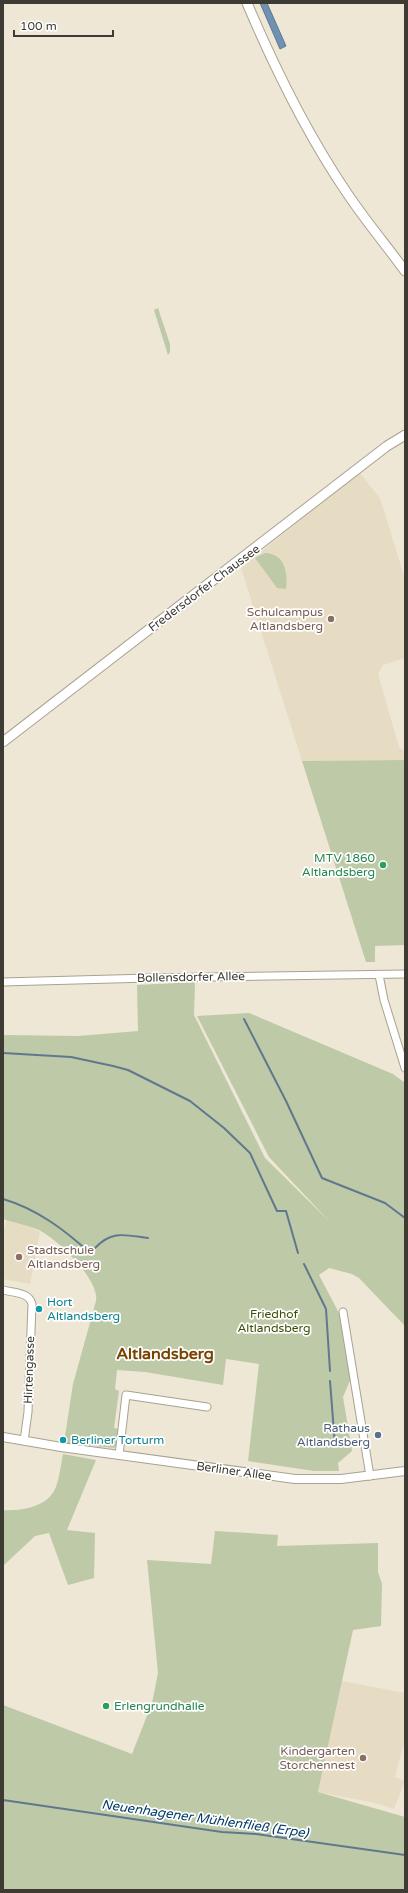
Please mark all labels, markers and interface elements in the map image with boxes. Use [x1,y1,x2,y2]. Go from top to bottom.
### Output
scale bar [14,12,113,38]
text: 100 m [20,19,57,33]
street label: Fredersdorfer Chaussee [146,541,263,634]
place label: Schulcampus Altlandsberg [247,605,323,633]
marker: Schulcampus Altlandsberg [326,614,336,624]
place label: MTV 1860 Altlandsberg [302,851,375,879]
marker: MTV 1860 Altlandsberg [378,860,388,870]
street label: Bollensdorfer Allee [137,969,245,985]
place label: Stadtschule Altlandsberg [27,1243,100,1271]
marker: Stadtschule Altlandsberg [14,1252,24,1262]
place label: Hort Altlandsberg [47,1295,120,1323]
marker: Hort Altlandsberg [34,1304,44,1314]
park label: Friedhof Altlandsberg [237,1307,311,1335]
street label: Hirtengasse [21,1336,37,1404]
district label: Altlandsberg [116,1344,214,1364]
place label: Rathaus Altlandsberg [297,1421,370,1449]
marker: Rathaus Altlandsberg [373,1430,383,1440]
place label: Berliner Torturm [71,1433,164,1447]
marker: Berliner Torturm [58,1435,68,1445]
street label: Berliner Allee [195,1459,273,1483]
place label: Erlengrundhalle [114,1699,205,1713]
marker: Erlengrundhalle [101,1701,111,1711]
place label: Kindergarten Storchennest [279,1744,355,1772]
marker: Kindergarten Storchennest [358,1753,368,1763]
water label: Neuenhagener Mühlenfließ (Erpe) [101,1797,310,1842]

